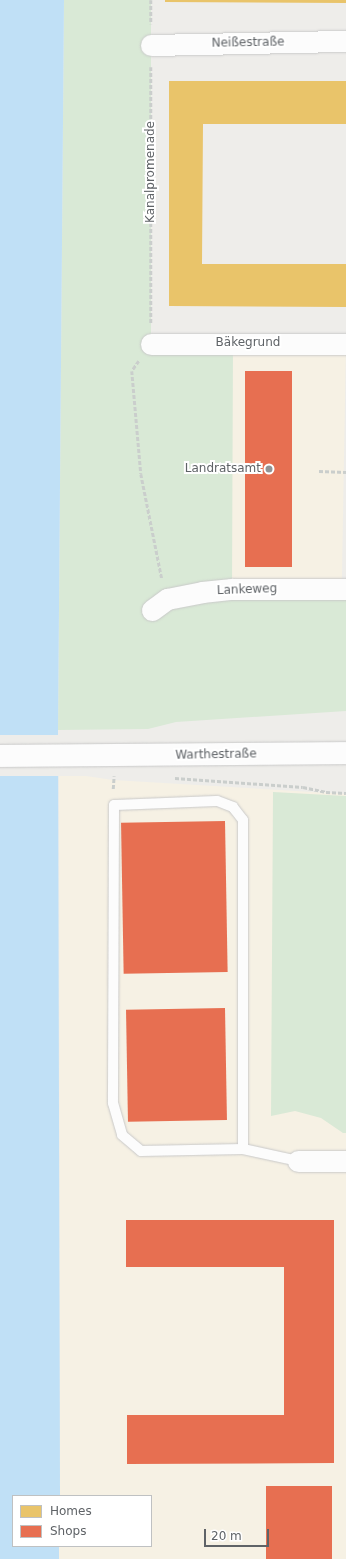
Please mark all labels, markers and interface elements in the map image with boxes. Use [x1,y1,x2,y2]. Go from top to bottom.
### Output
street label: Neißestraße [211,35,285,51]
street label: Kanalpromenade [144,121,158,223]
street label: Bäkegrund [216,336,280,350]
place label: Landratsamt [185,462,261,476]
marker: Landratsamt [264,464,274,474]
street label: Lankeweg [217,582,277,598]
street label: Warthestraße [175,747,257,763]
legend [12,1495,152,1547]
text: Homes [50,1504,92,1518]
scale bar [206,1521,271,1547]
text: Shops [50,1524,86,1538]
text: 20 m [211,1529,242,1543]

